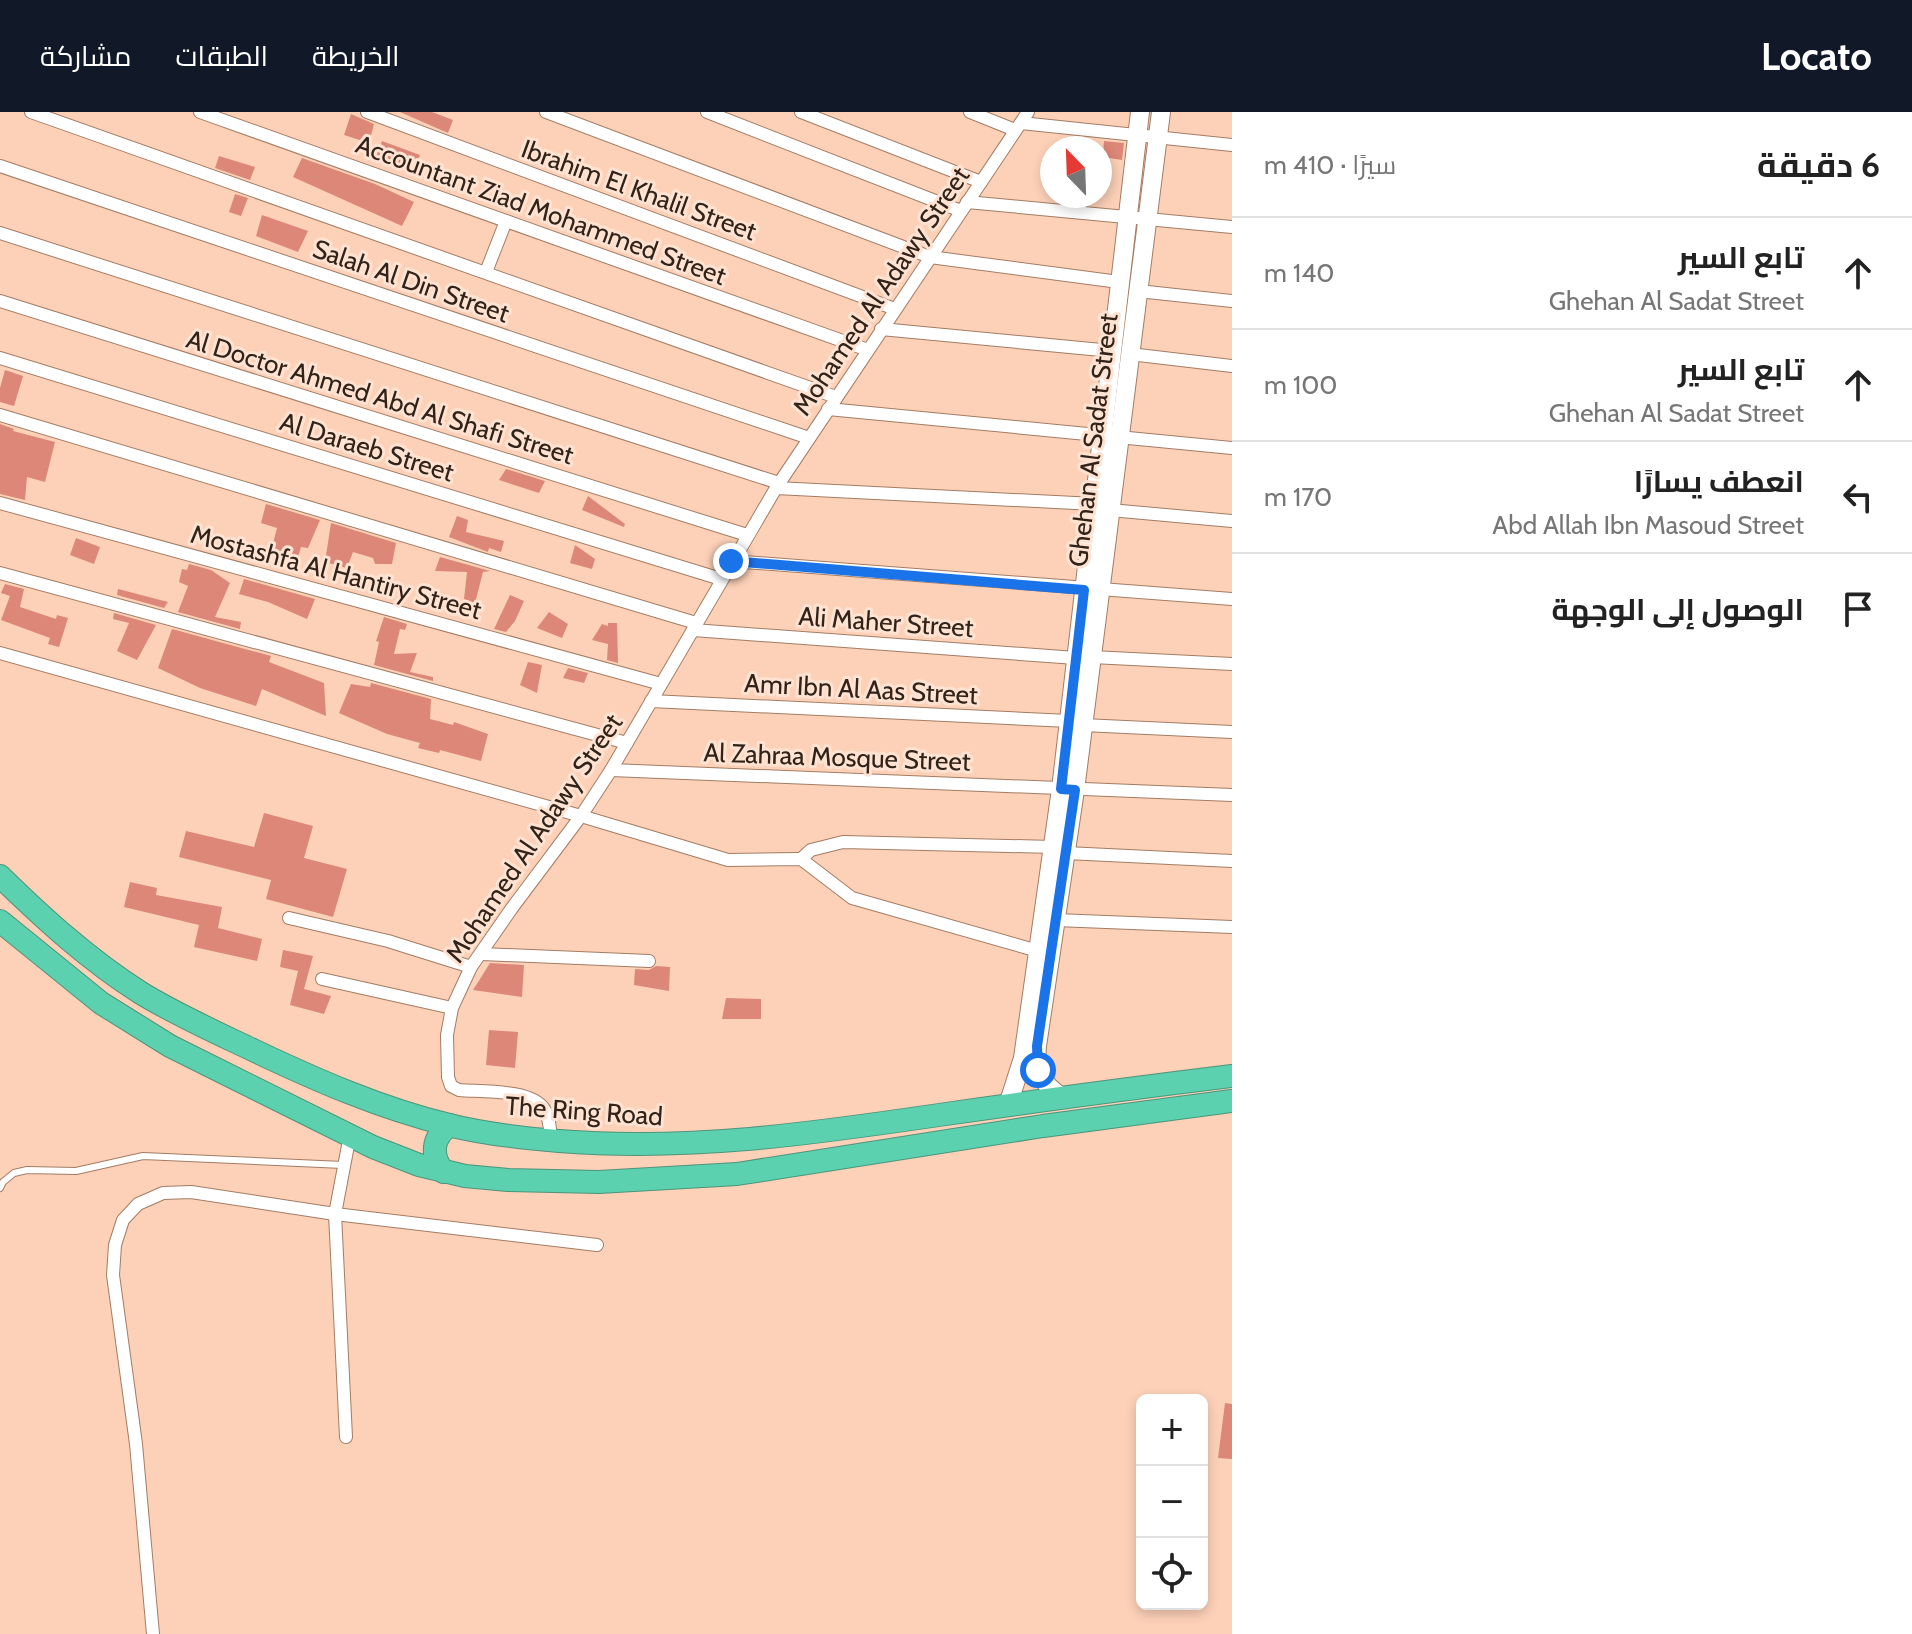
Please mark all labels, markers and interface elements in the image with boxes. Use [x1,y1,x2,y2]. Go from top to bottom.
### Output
text: Locato [1761,33,1872,80]
text: مشاركة [40,39,131,73]
text: الطبقات [175,39,268,73]
text: الخريطة [312,39,399,73]
street label: Accountant Ziad Mohammed Street [352,128,731,292]
street label: Ibrahim El Khalil Street [517,133,761,247]
north arrow [1040,136,1112,208]
text: 6 دقيقة [1757,144,1880,186]
text: سيرًا · 410 m [1264,149,1396,181]
street label: Mohamed Al Adawy Street [786,160,976,421]
street label: Salah Al Din Street [309,232,514,330]
text: تابع السير [1678,239,1804,276]
icon: ahead [1836,251,1880,295]
text: 140 m [1264,257,1334,289]
text: Ghehan Al Sadat Street [1549,285,1804,317]
street label: Ghehan Al Sadat Street [1062,311,1124,569]
street label: Al Doctor Ahmed Abd Al Shafi Street [183,323,578,471]
text: تابع السير [1678,351,1804,388]
icon: ahead [1836,363,1880,407]
text: 100 m [1264,369,1337,401]
text: Ghehan Al Sadat Street [1549,397,1804,429]
street label: Al Daraeb Street [276,405,458,489]
text: انعطف يسارًا [1634,463,1804,500]
icon: left [1836,475,1880,519]
text: 170 m [1264,481,1332,513]
text: Abd Allah Ibn Masoud Street [1492,509,1804,541]
street label: Mostashfa Al Hantiry Street [187,518,485,626]
route end [713,543,749,579]
icon: arrive [1836,587,1880,631]
text: الوصول إلى الوجهة [1551,591,1804,628]
street label: Ali Maher Street [798,600,975,644]
street label: Amr Ibn Al Aas Street [743,667,979,711]
street label: Mohamed Al Adawy Street [439,707,629,968]
street label: Al Zahraa Mosque Street [703,736,971,778]
route start [1020,1052,1056,1088]
street label: The Ring Road [504,1090,664,1132]
map controls [1136,1394,1208,1610]
button: + [1136,1394,1208,1466]
button: − [1136,1466,1208,1538]
button: locate [1136,1538,1208,1610]

